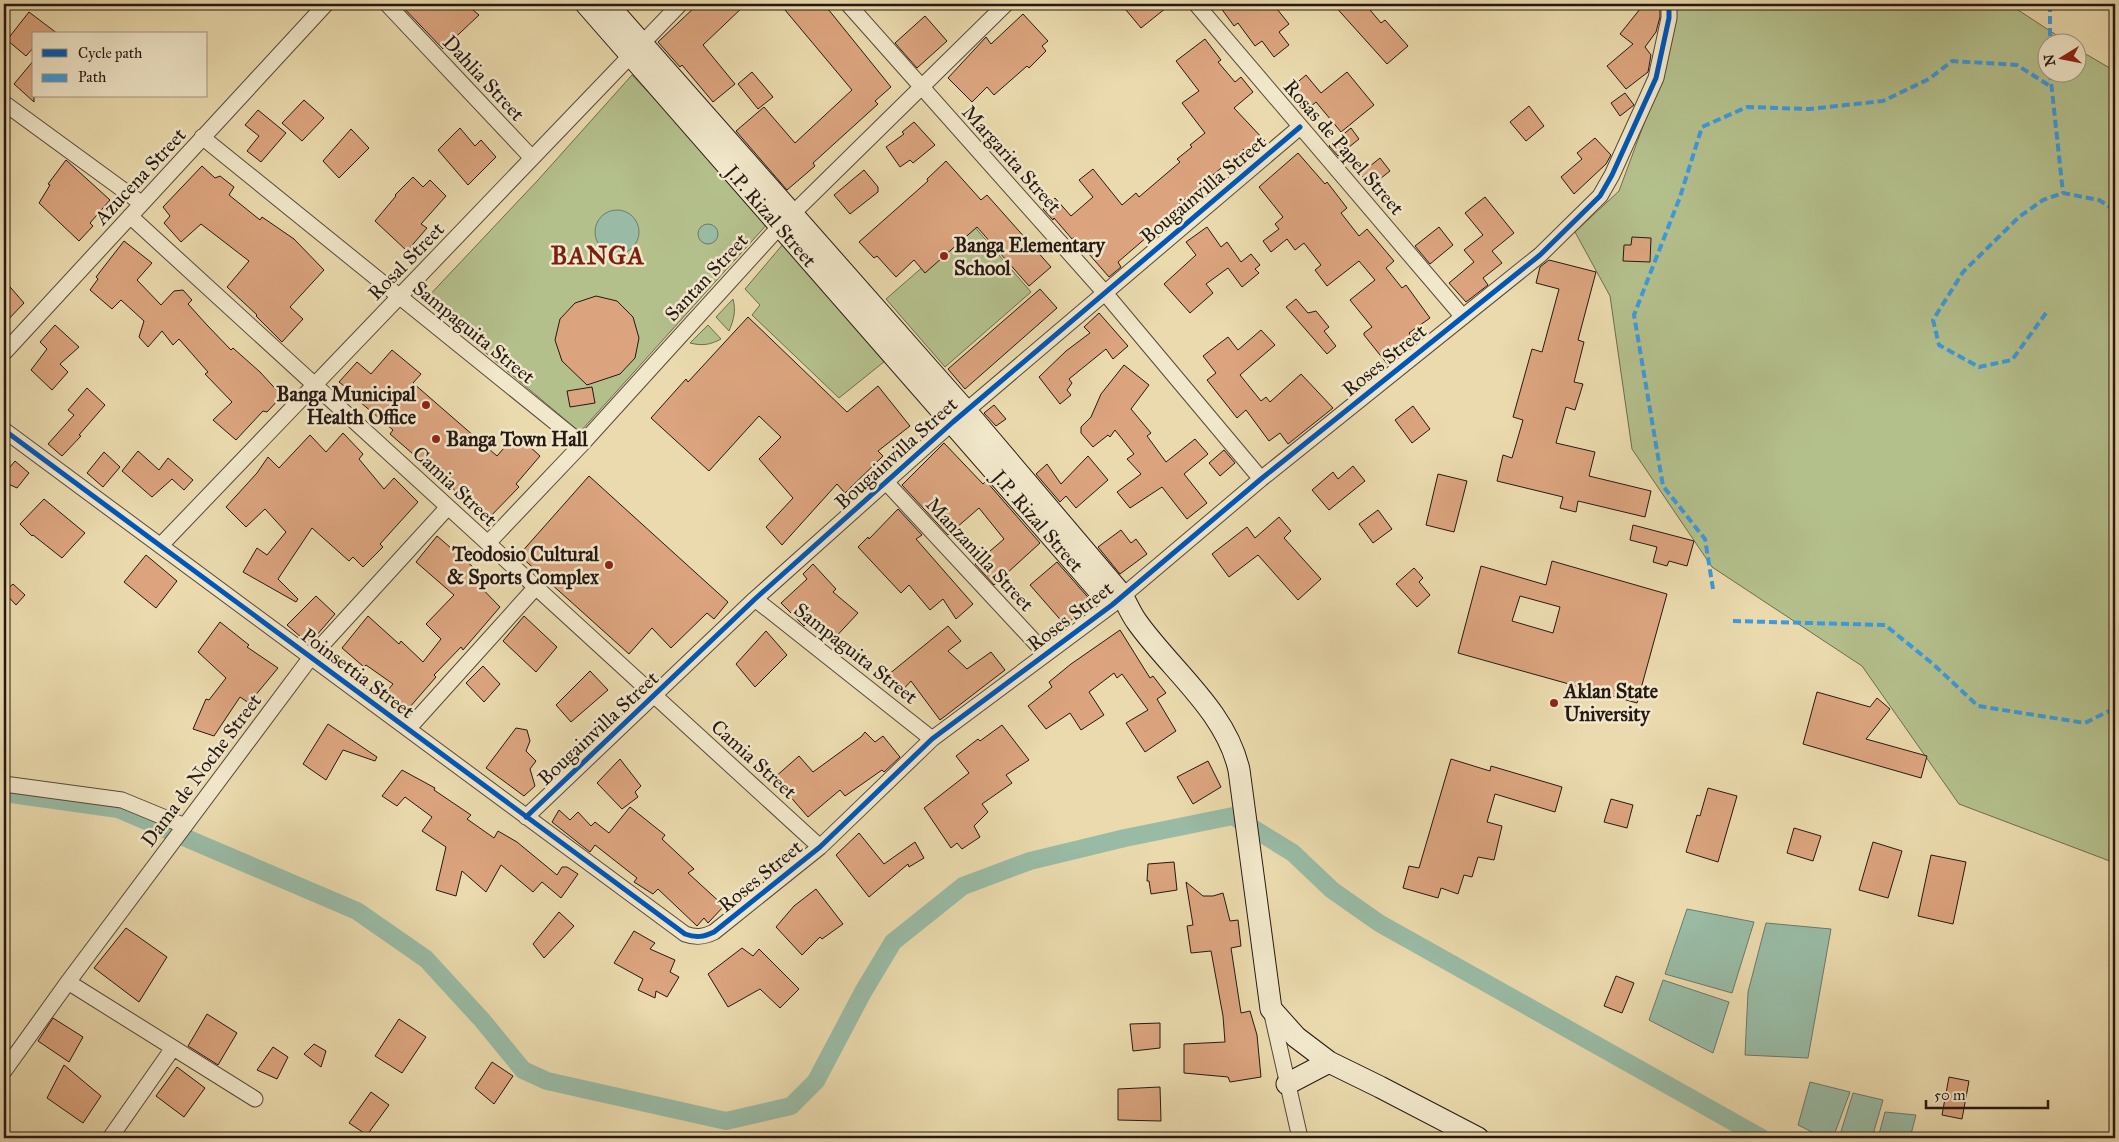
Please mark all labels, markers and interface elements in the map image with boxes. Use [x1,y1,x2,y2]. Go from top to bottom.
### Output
street label: Dahlia Street [438,30,530,126]
legend [32,32,208,98]
north arrow [2036,32,2086,82]
text: Cycle path [78,44,143,62]
text: N [2040,53,2059,67]
text: Path [78,68,107,86]
street label: Rosas de Papel Street [1279,74,1409,220]
street label: Margarita Street [957,100,1067,219]
street label: Azucena Street [88,123,191,230]
street label: Bougainvilla Street [1135,130,1271,249]
street label: J.P. Rizal Street [718,159,822,273]
street label: Rosal Street [363,217,449,305]
street label: Santan Street [659,228,753,326]
place label: Banga Elementary School [954,233,1106,280]
district label: BANGA [551,240,645,271]
marker: Banga Elementary School [938,250,950,262]
street label: Sampaguita Street [407,275,540,389]
street label: Roses Street [1337,319,1431,401]
place label: Banga Municipal Health Office [276,382,417,429]
street label: Bougainvilla Street [830,392,963,515]
marker: Banga Municipal Health Office [420,399,432,411]
place label: Banga Town Hall [446,427,588,452]
marker: Banga Town Hall [430,433,442,445]
street label: Camia Street [408,441,502,531]
street label: J.P. Rizal Street [985,464,1089,578]
street label: Manzanilla Street [921,492,1039,616]
place label: Teodosio Cultural & Sports Complex [447,542,600,590]
marker: Teodosio Cultural & Sports Complex [603,559,615,571]
street label: Roses Street [1022,576,1118,656]
street label: Sampaguita Street [789,597,923,710]
street label: Poinsettia Street [297,623,419,723]
street label: Bougainvilla Street [533,666,664,791]
place label: Aklan State University [1562,679,1659,727]
street label: Dama de Noche Street [136,689,266,851]
marker: Aklan State University [1548,697,1560,709]
street label: Camia Street [706,714,802,804]
street label: Roses Street [713,835,807,917]
scale bar [1926,1077,2049,1109]
text: 50 m [1934,1086,1966,1104]

